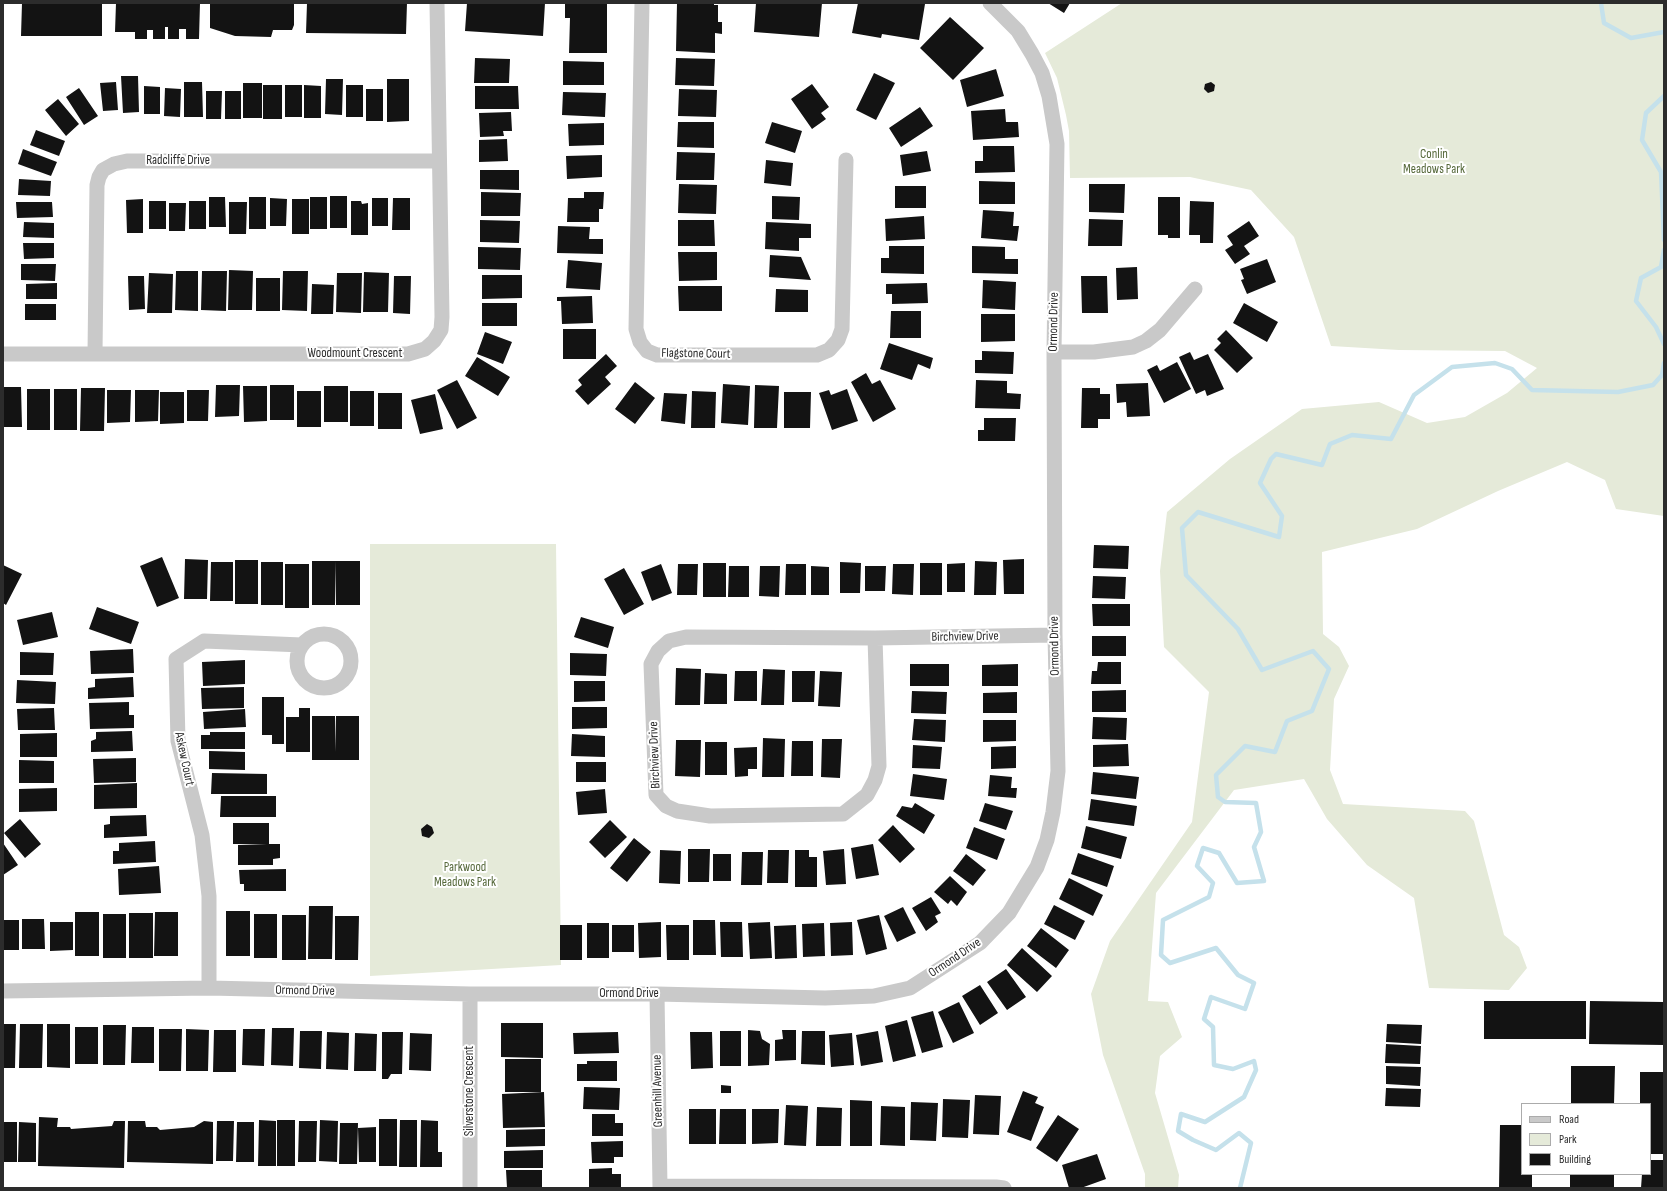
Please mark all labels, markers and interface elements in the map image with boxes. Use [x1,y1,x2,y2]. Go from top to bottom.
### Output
park label: Conlin Meadows Park [1403,147,1465,178]
street label: Radcliffe Drive [146,153,210,169]
street label: Ormond Drive [1046,292,1062,352]
street label: Woodmount Crescent [308,346,402,362]
street label: Flagstone Court [661,346,731,362]
street label: Ormond Drive [1047,616,1063,676]
street label: Birchview Drive [931,629,999,645]
street label: Birchview Drive [646,721,664,789]
street label: Askew Court [171,731,197,787]
park label: Parkwood Meadows Park [434,860,496,891]
street label: Ormond Drive [926,935,984,981]
street label: Ormond Drive [275,983,335,999]
street label: Ormond Drive [599,986,659,1002]
street label: Silverstone Crescent [462,1046,478,1136]
street label: Greenhill Avenue [650,1055,666,1127]
legend [1521,1103,1651,1175]
text: Road [1559,1112,1579,1127]
text: Park [1559,1132,1577,1147]
text: Building [1559,1152,1591,1167]

